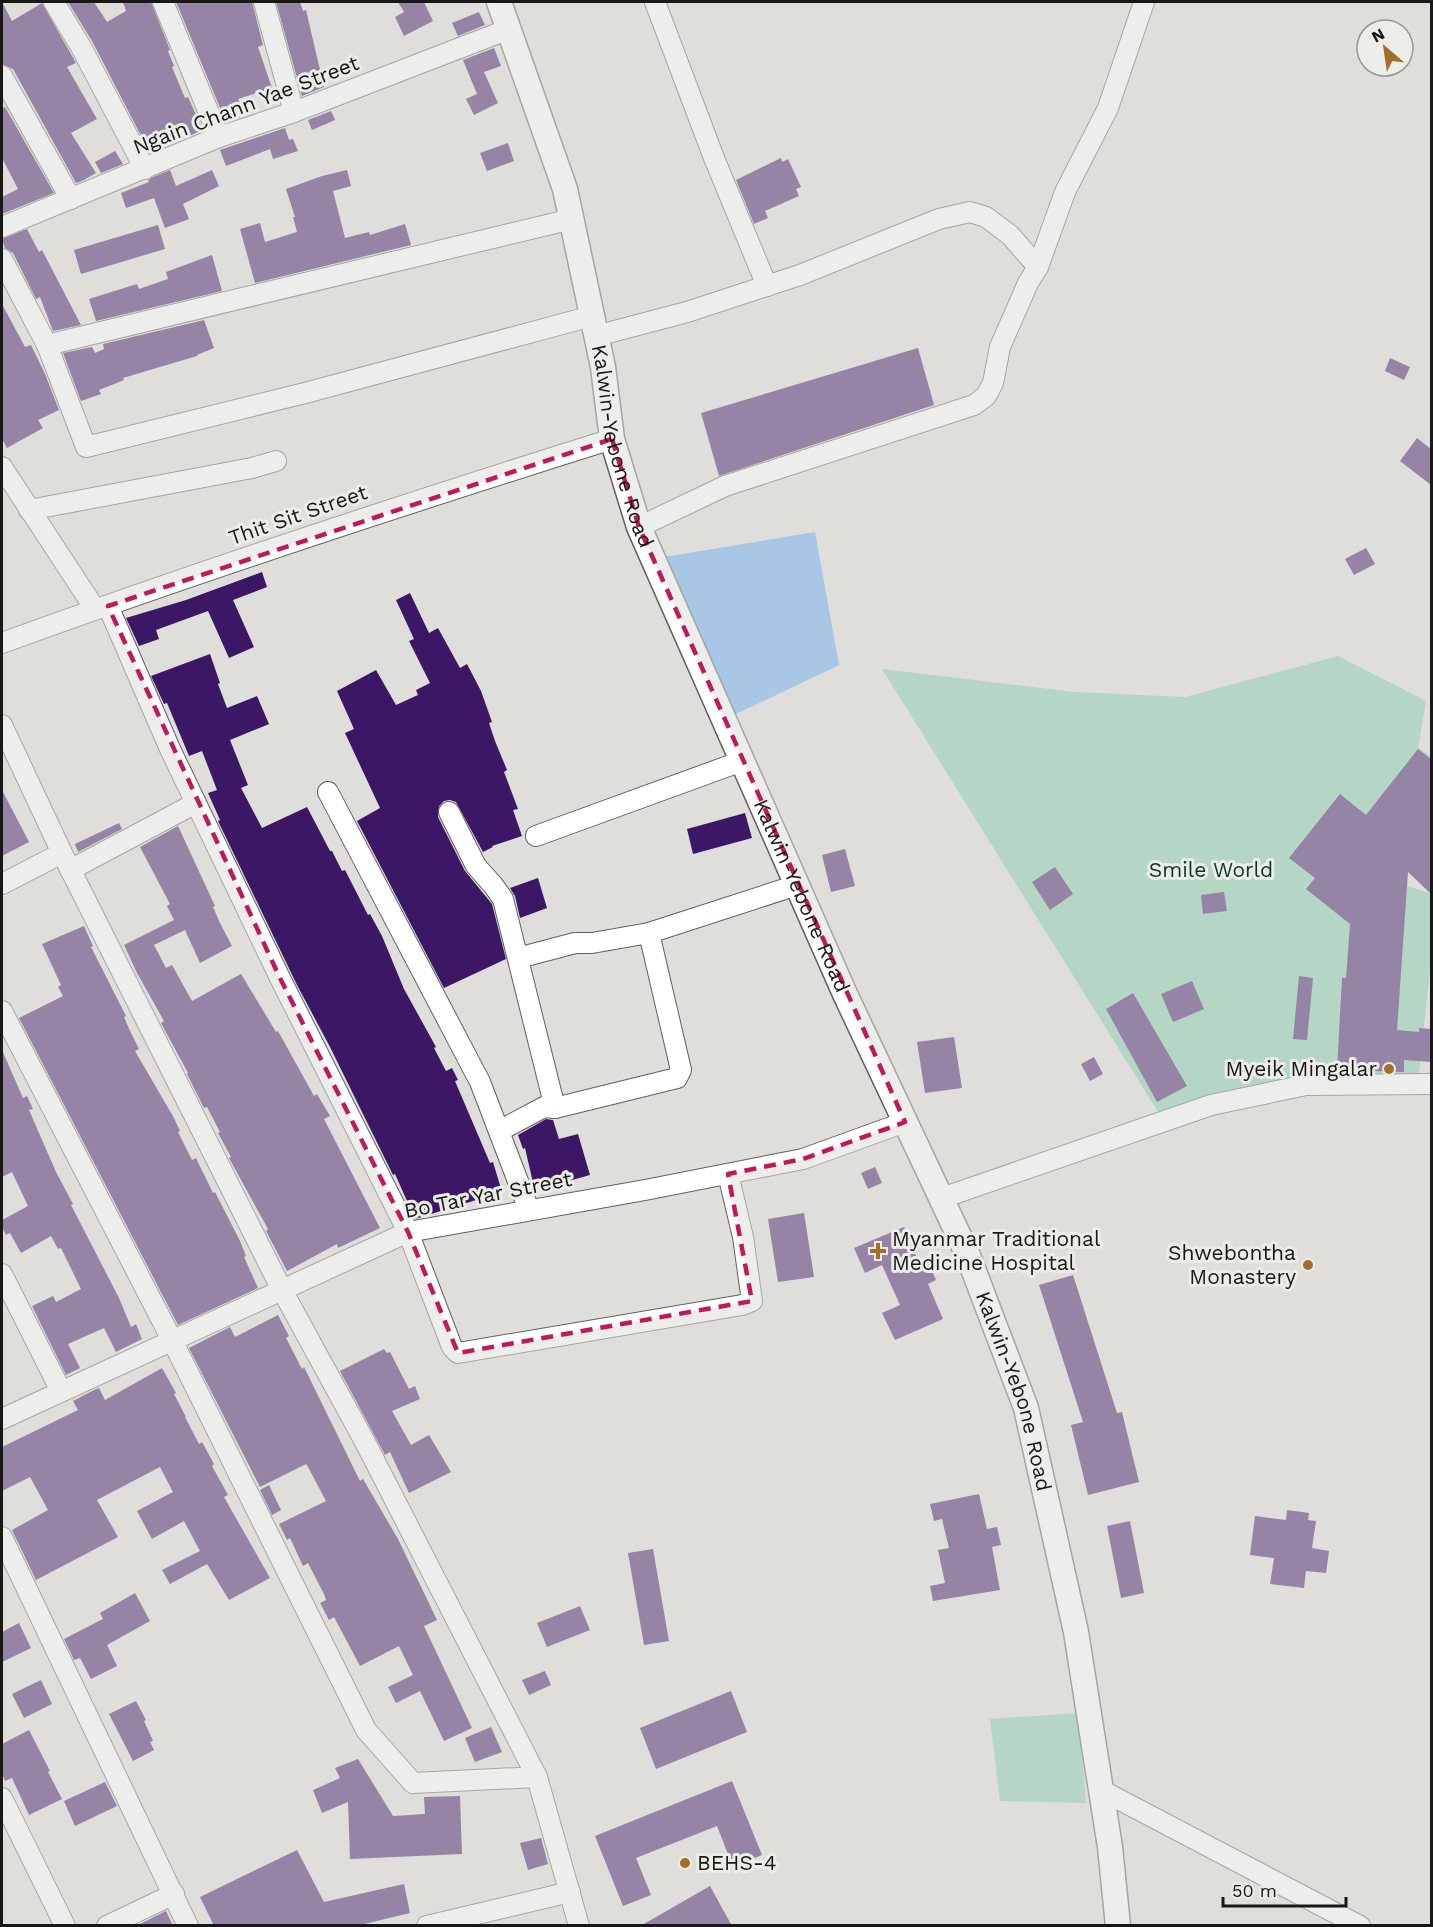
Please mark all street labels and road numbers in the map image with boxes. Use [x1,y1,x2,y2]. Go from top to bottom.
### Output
street label: Ngain Chann Yae Street [129,50,363,159]
street label: Kalwin-Yebone Road [587,342,660,551]
street label: Thit Sit Street [225,479,371,550]
street label: Kalwin-Yebone Road [749,795,856,996]
street label: Bo Tar Yar Street [402,1166,574,1223]
street label: Kalwin-Yebone Road [971,1288,1057,1493]

